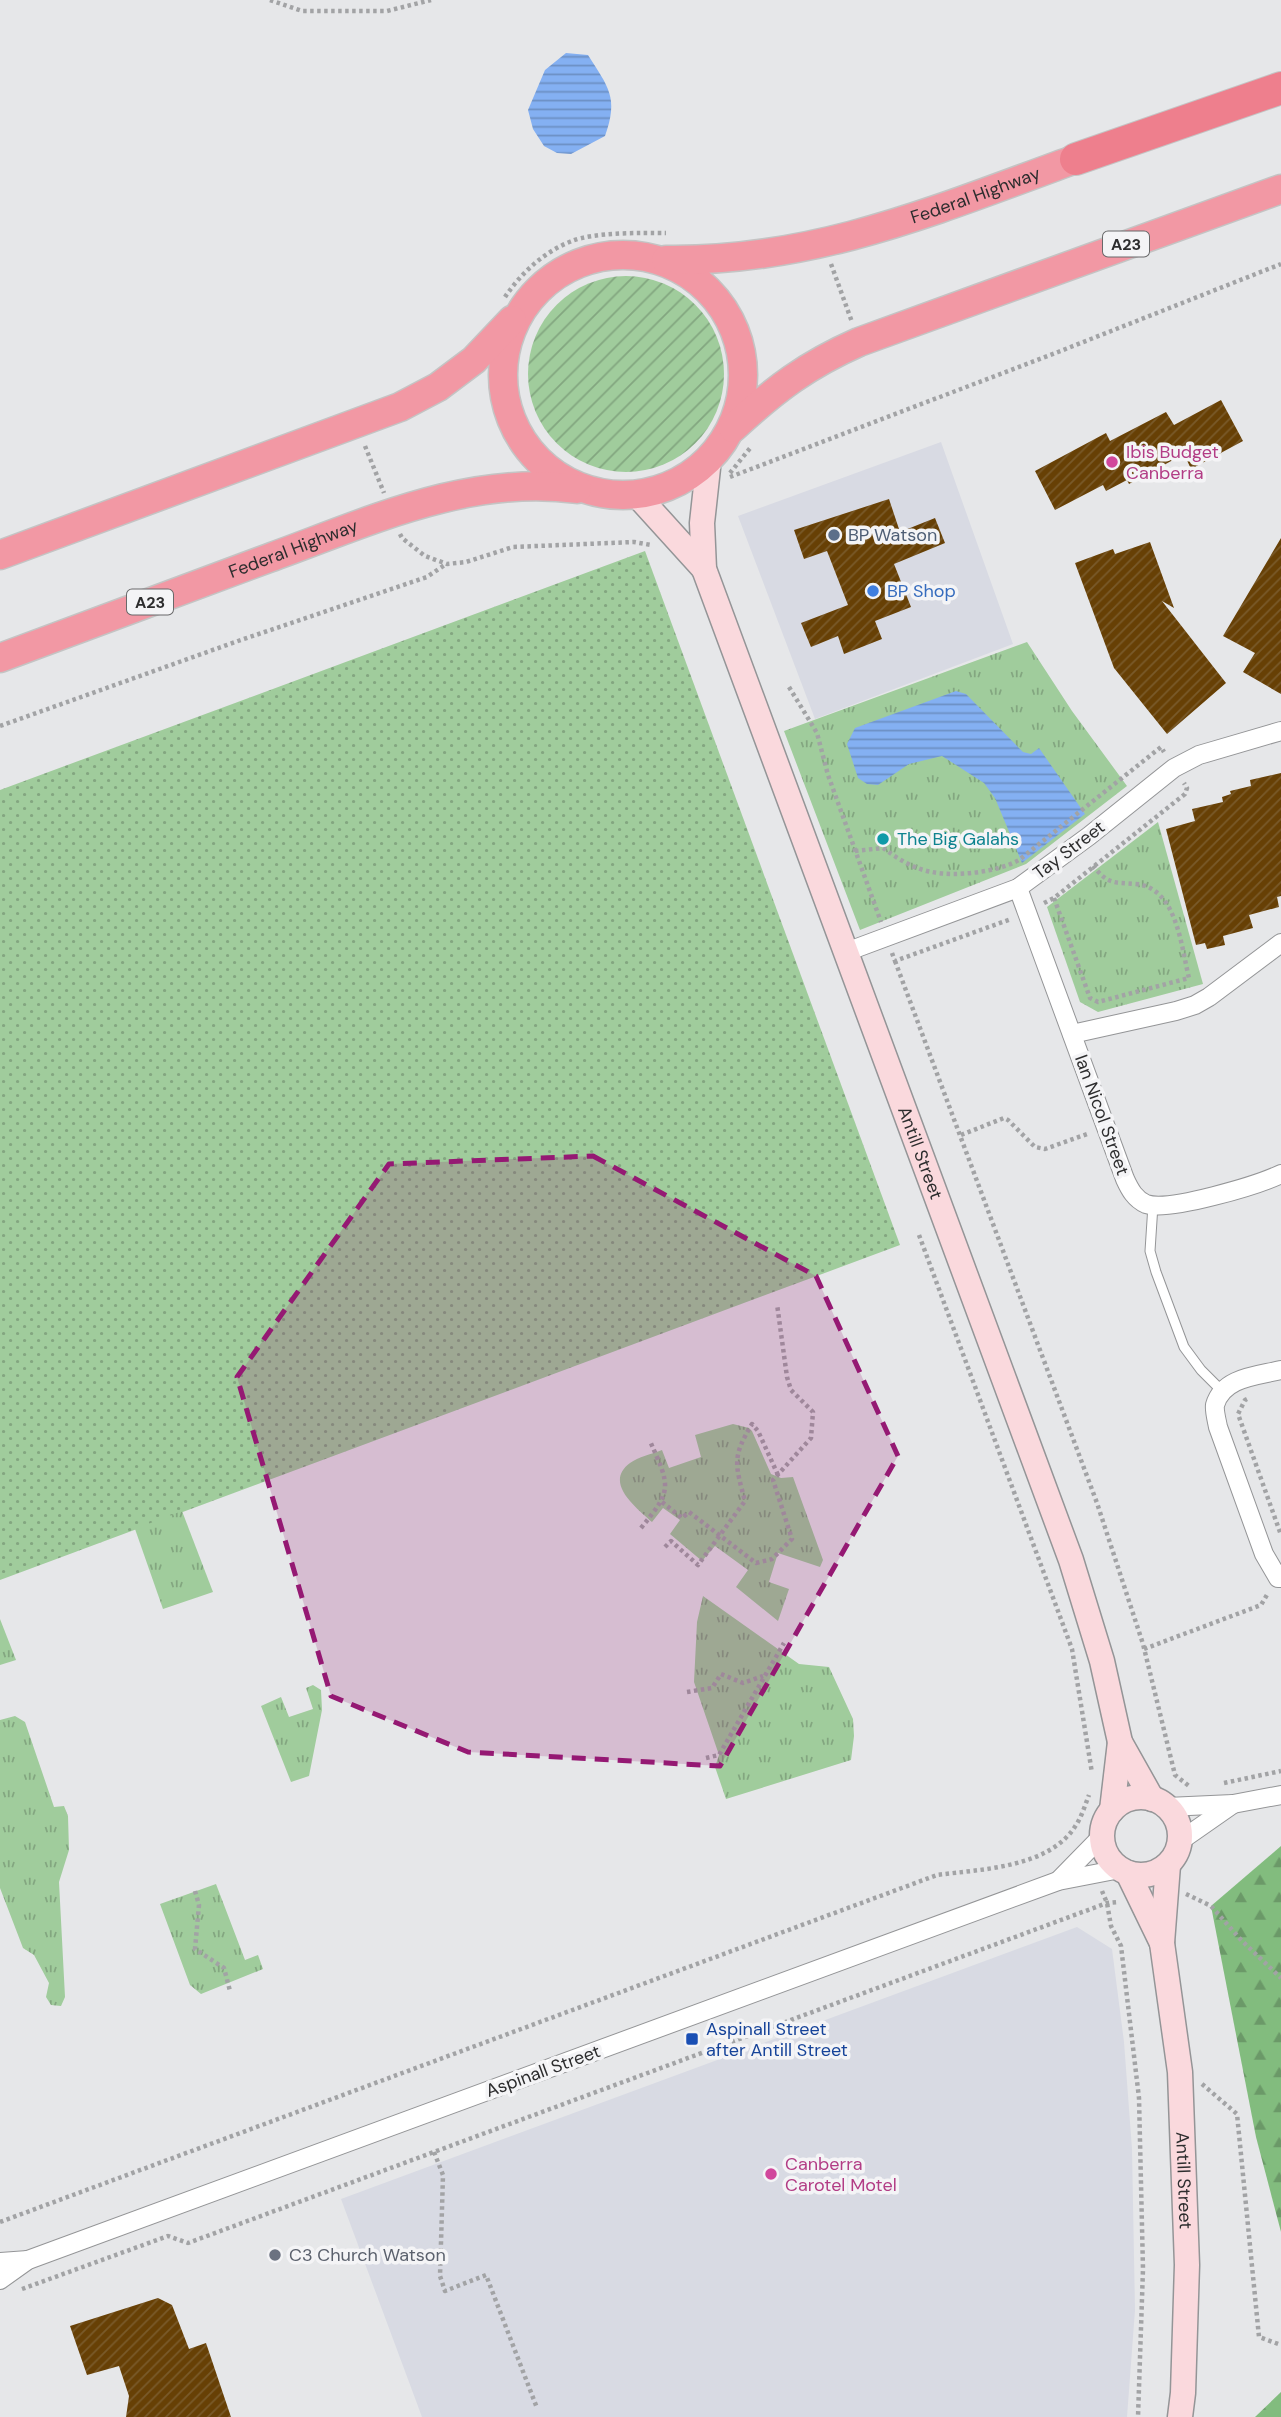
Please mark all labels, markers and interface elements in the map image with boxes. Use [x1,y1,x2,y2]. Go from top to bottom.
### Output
street label: Federal Highway [907,161,1044,229]
road number: A23 [1103,232,1149,256]
place label: Ibis Budget Canberra [1126,440,1219,485]
marker: Ibis Budget Canberra [1104,454,1120,470]
street label: Federal Highway [225,514,361,584]
place label: BP Watson [848,523,937,547]
marker: BP Watson [826,527,842,543]
place label: BP Shop [887,579,956,603]
marker: BP Shop [865,583,881,599]
road number: A23 [127,590,173,614]
street label: Tay Street [1028,815,1110,885]
place label: The Big Galahs [897,827,1019,851]
marker: The Big Galahs [875,831,891,847]
street label: Ian Nicol Street [1069,1051,1135,1179]
street label: Antill Street [892,1103,948,1203]
place label: Aspinall Street after Antill Street [706,2017,848,2062]
marker: Aspinall Street after Antill Street [684,2031,700,2047]
street label: Aspinall Street [482,2039,604,2103]
street label: Antill Street [1170,2131,1198,2230]
place label: Canberra Carotel Motel [785,2152,897,2197]
marker: Canberra Carotel Motel [763,2166,779,2182]
place label: C3 Church Watson [289,2243,446,2267]
marker: C3 Church Watson [267,2247,283,2263]

